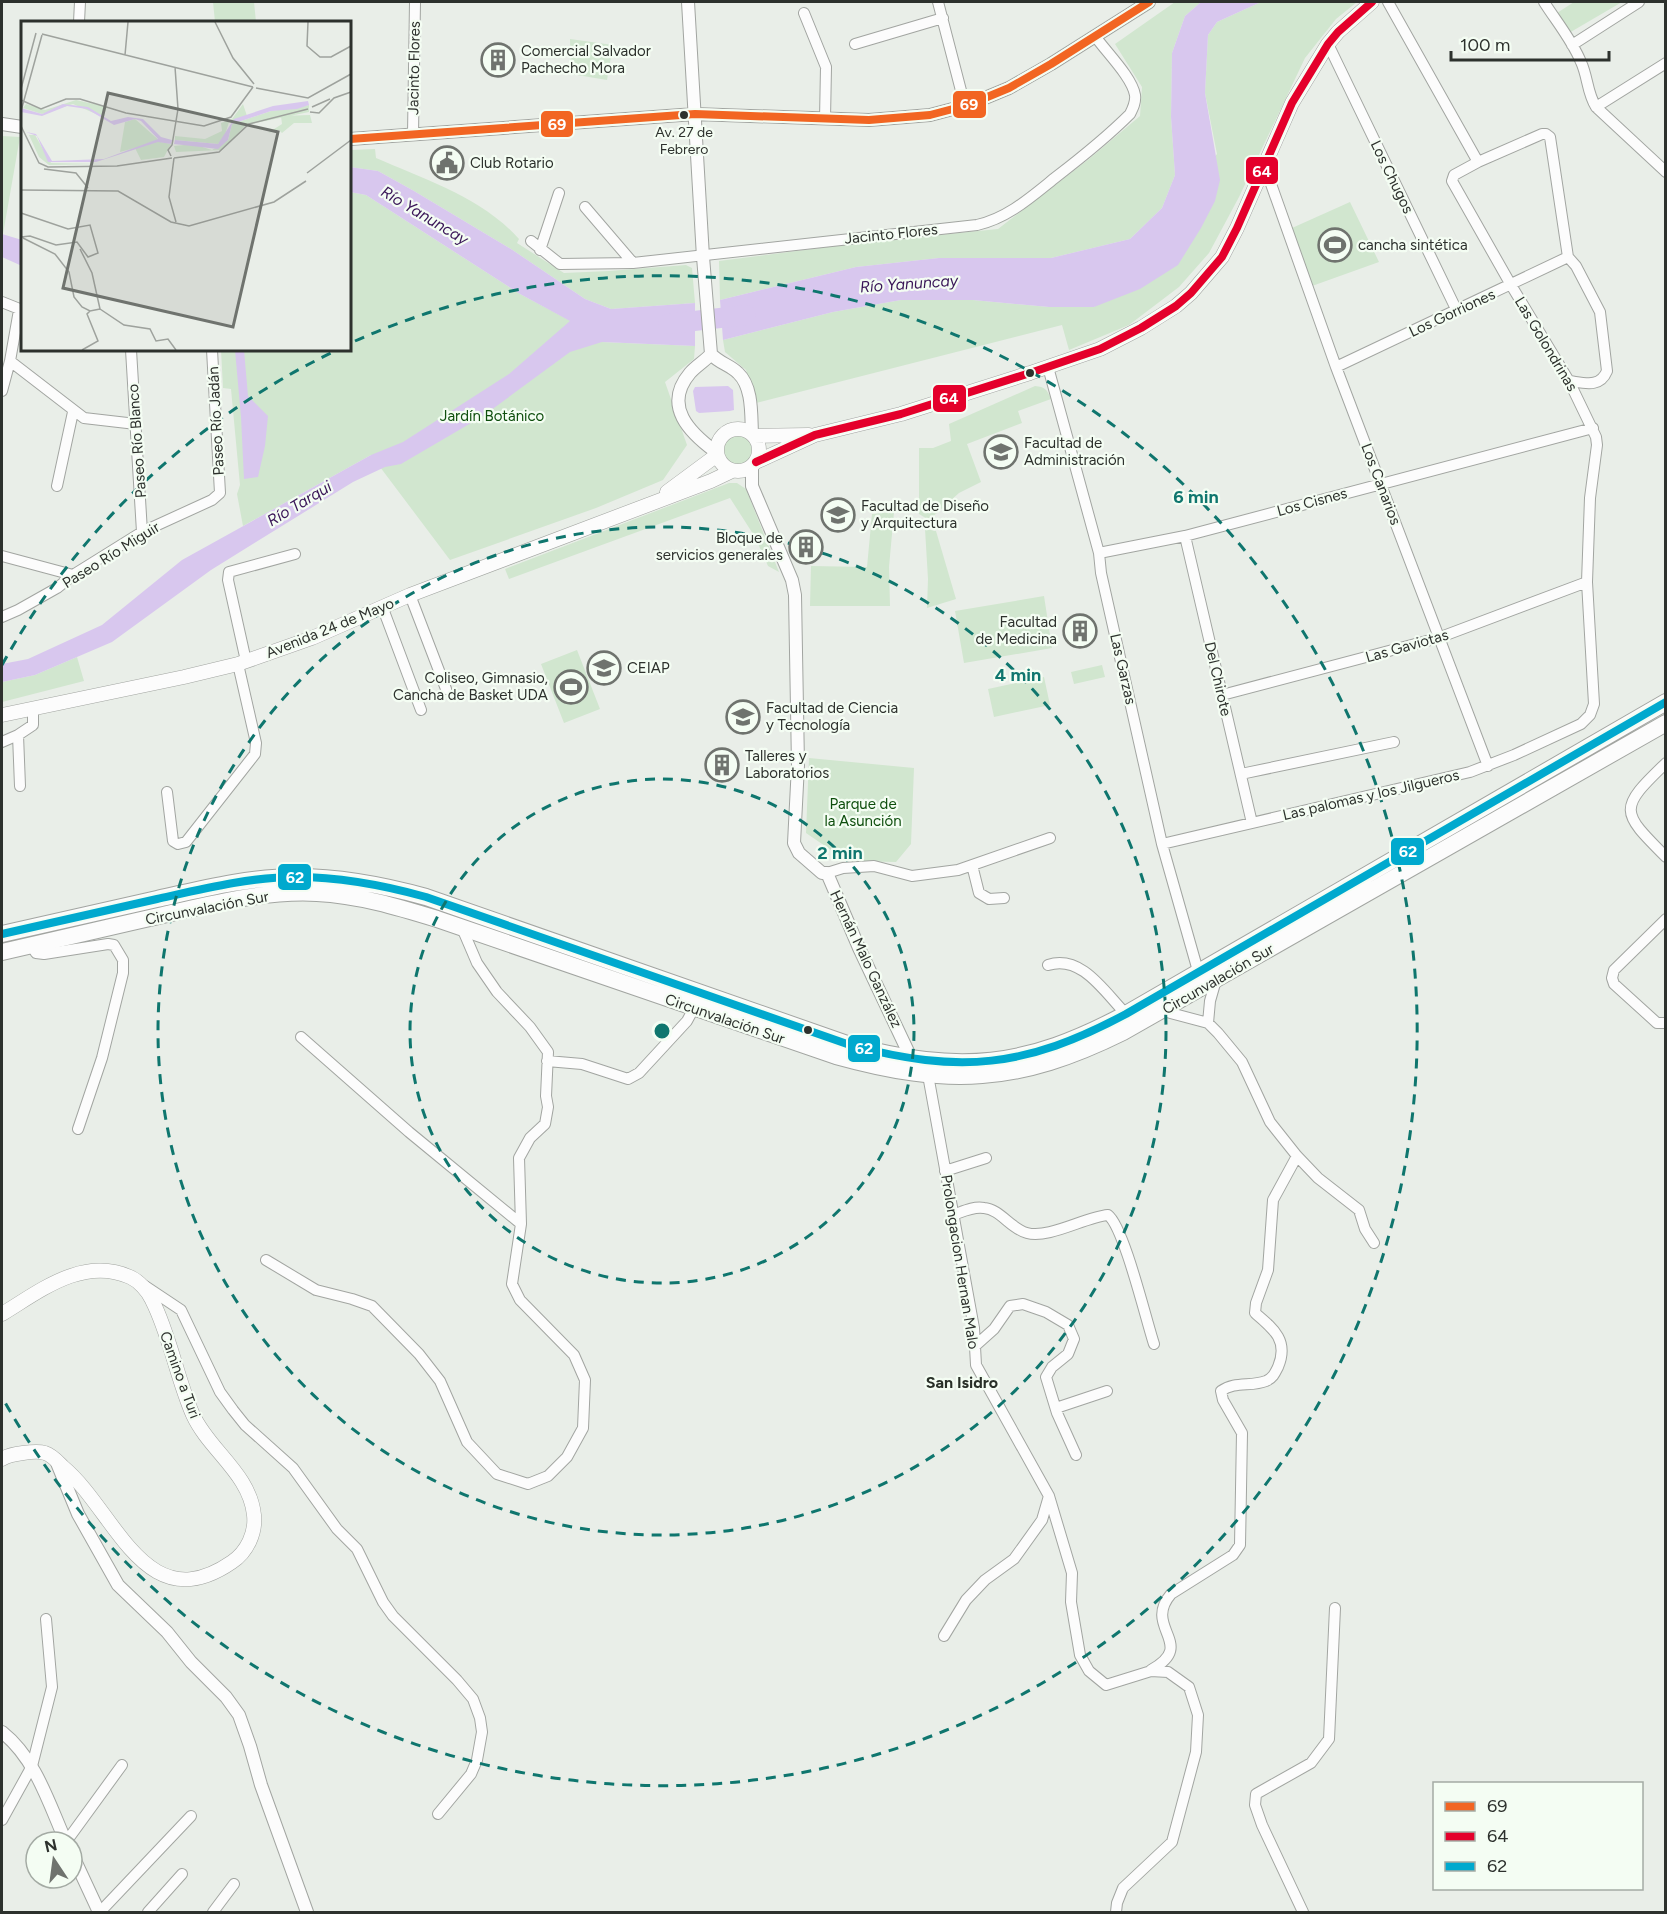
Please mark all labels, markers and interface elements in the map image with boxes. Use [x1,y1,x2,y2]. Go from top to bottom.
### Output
inset map [21,21,351,351]
street label: Jacinto Flores [404,21,424,115]
scale bar [1451,24,1608,62]
text: 100 m [1460,34,1510,56]
building icon: Comercial Salvador Pachecho Mora [480,42,516,78]
place label: Comercial Salvador Pachecho Mora [521,42,651,77]
line badge: 69 [952,90,987,119]
text: 69 [960,95,978,114]
marker: Av. 27 de Febrero [678,109,690,121]
line badge: 69 [540,110,574,138]
text: 69 [548,115,566,134]
place label: Av. 27 de Febrero [655,124,713,158]
street label: Los Chugos [1367,137,1417,217]
public building icon: Club Rotario [429,145,465,181]
place label: Club Rotario [470,154,554,172]
line badge: 64 [1245,156,1279,185]
text: 64 [1252,162,1272,181]
water label: Río Yanuncay [378,182,472,249]
street label: Jacinto Flores [843,220,939,248]
sports icon: cancha sintética [1317,227,1353,263]
place label: cancha sintética [1358,236,1468,254]
water label: Río Yanuncay [859,271,959,296]
street label: Los Gorriones [1406,285,1498,341]
street label: Las Golondrinas [1511,294,1581,394]
street label: Paseo Río Jadán [204,366,228,476]
unlabelled marker [1024,367,1036,379]
street label: Paseo Río Blanco [124,383,150,499]
line badge: 64 [932,384,967,413]
text: 64 [939,389,959,408]
park label: Jardín Botánico [440,407,545,425]
school or university icon: Facultad de Administración [983,434,1019,470]
place label: Facultad de Administración [1024,434,1125,469]
street label: Los Canarios [1357,441,1405,527]
water label: Río Tarqui [264,477,335,530]
street label: Los Cisnes [1275,484,1349,520]
text: 6 min [1173,486,1219,508]
school or university icon: Facultad de Diseño y Arquitectura [820,497,856,533]
place label: Facultad de Diseño y Arquitectura [861,497,989,532]
street label: Paseo Río Miguir [59,518,163,592]
place label: Bloque de servicios generales [656,529,783,564]
building icon: Bloque de servicios generales [788,529,824,565]
street label: Avenida 24 de Mayo [263,594,397,662]
place label: Facultad de Medicina [976,613,1057,648]
building icon: Facultad de Medicina [1062,613,1098,649]
street label: Las Gaviotas [1364,626,1451,666]
street label: Las Garzas [1106,632,1140,706]
street label: Del Chirote [1201,640,1235,718]
school or university icon: CEIAP [586,650,622,686]
place label: CEIAP [627,659,670,677]
text: 4 min [995,664,1041,686]
place label: Coliseo, Gimnasio, Cancha de Basket UDA [393,669,548,704]
sports icon: Coliseo, Gimnasio, Cancha de Basket UDA [553,669,589,705]
school or university icon: Facultad de Ciencia y Tecnología [725,699,761,735]
place label: Facultad de Ciencia y Tecnología [766,699,898,734]
building icon: Talleres y Laboratorios [704,747,740,783]
place label: Talleres y Laboratorios [745,747,829,782]
street label: Las palomas y los Jilgueros [1281,766,1461,824]
park label: Parque de la Asunción [824,795,902,830]
line badge: 62 [1390,837,1425,866]
text: 2 min [817,842,863,864]
text: 62 [1399,842,1417,861]
line badge: 62 [277,863,312,891]
text: 62 [286,868,304,887]
street label: Circunvalación Sur [144,887,270,929]
street label: Hernán Malo Ganzález [826,887,906,1031]
street label: Circunvalación Sur [1159,940,1277,1018]
street label: Circunvalación Sur [663,990,787,1048]
centre of rings [652,1021,672,1041]
unlabelled marker [802,1024,814,1036]
line badge: 62 [847,1034,881,1063]
text: 62 [855,1039,873,1058]
street label: Prolongacion Hernan Malo [937,1173,983,1351]
street label: Camino a Turi [156,1329,204,1421]
district label: San Isidro [926,1373,998,1392]
legend [1433,1782,1643,1890]
text: 69 [1487,1795,1507,1817]
text: 64 [1487,1825,1508,1847]
north arrow [24,1830,84,1890]
text: N [43,1835,59,1857]
text: 62 [1487,1855,1507,1877]

